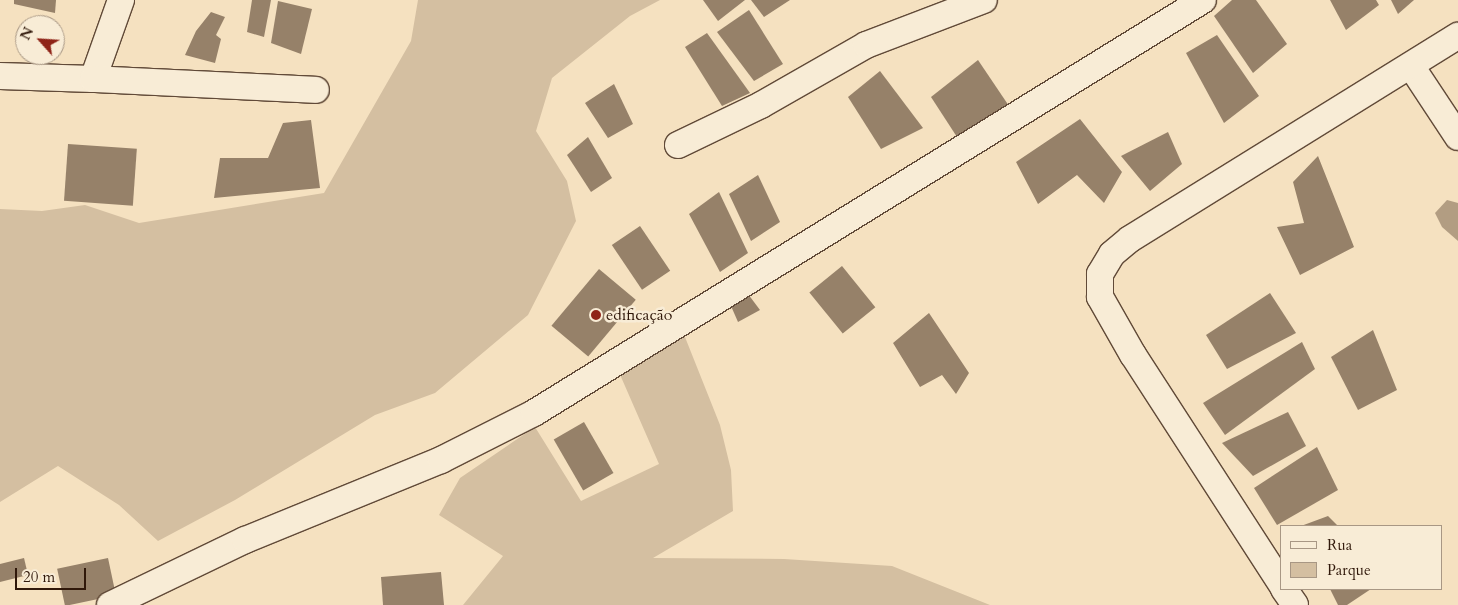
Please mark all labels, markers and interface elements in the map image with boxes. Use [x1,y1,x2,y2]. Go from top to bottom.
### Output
north arrow [15,15,65,65]
text: N [16,24,38,43]
place label: edificação [606,305,672,325]
marker: edificação [590,309,602,321]
legend [1280,525,1443,590]
text: Rua [1327,535,1352,555]
scale bar [18,558,89,590]
text: Parque [1327,560,1371,580]
text: 20 m [23,567,55,587]

